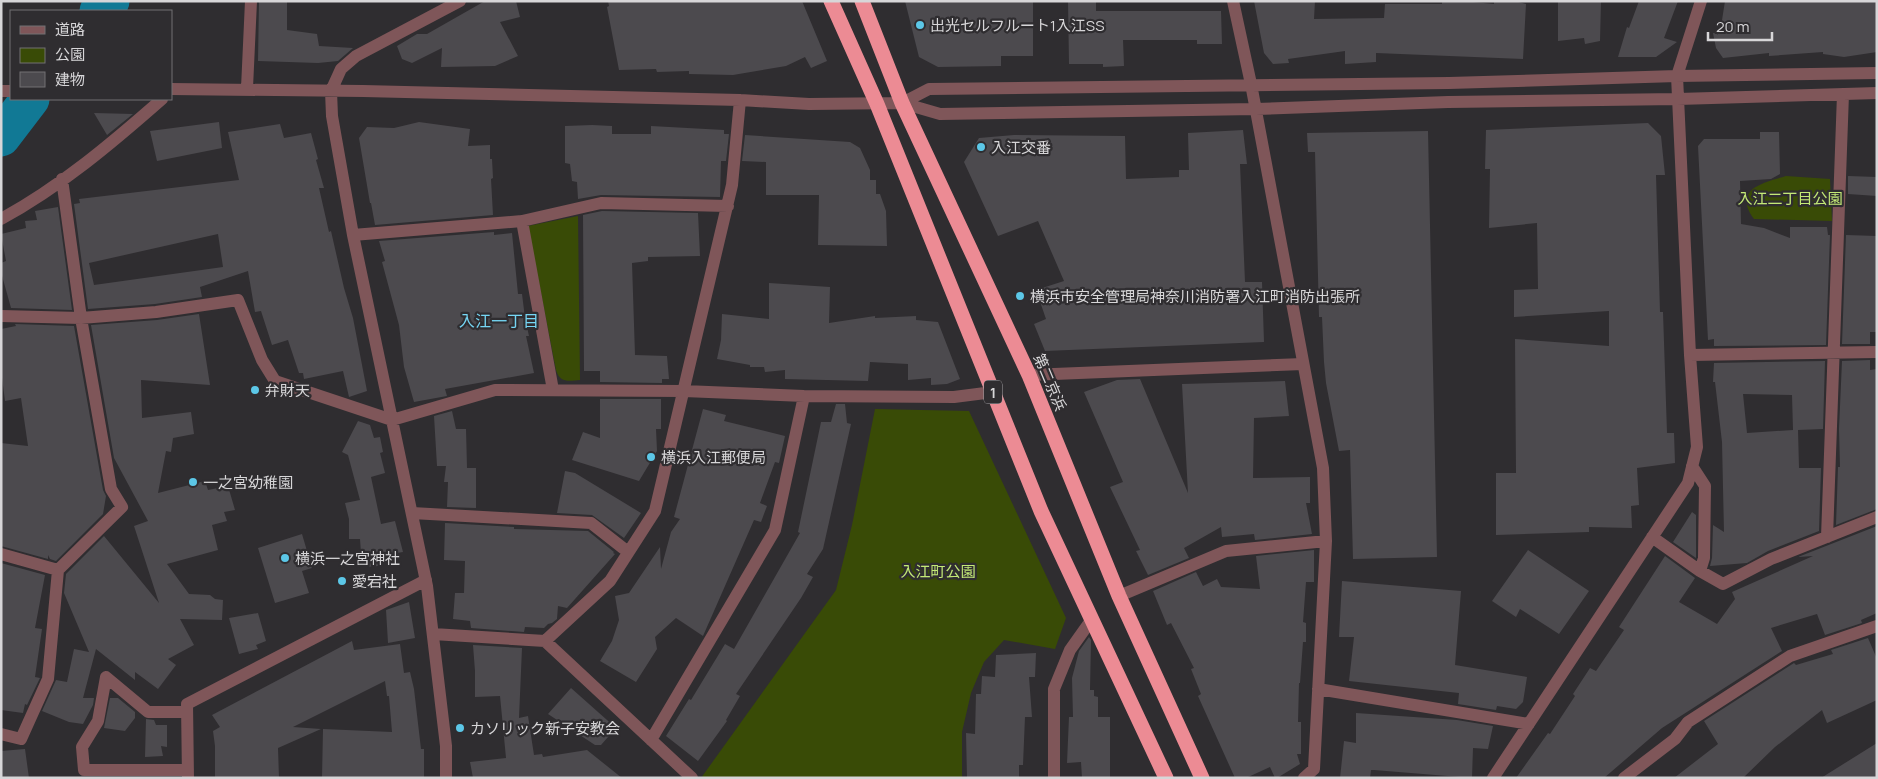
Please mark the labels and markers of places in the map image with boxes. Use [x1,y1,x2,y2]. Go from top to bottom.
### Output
place label: 出光セルフルート1入江SS [930,15,1105,36]
marker: 出光セルフルート1入江SS [914,19,926,31]
place label: 入江交番 [991,137,1051,158]
marker: 入江交番 [975,141,987,153]
place label: 横浜市安全管理局神奈川消防署入江町消防出張所 [1030,286,1360,307]
marker: 横浜市安全管理局神奈川消防署入江町消防出張所 [1014,290,1026,302]
place label: 弁財天 [265,380,310,401]
marker: 弁財天 [249,384,261,396]
place label: 横浜入江郵便局 [661,447,766,468]
marker: 横浜入江郵便局 [645,451,657,463]
place label: 一之宮幼稚園 [203,472,293,493]
marker: 一之宮幼稚園 [187,476,199,488]
place label: 横浜一之宮神社 [295,548,400,569]
marker: 横浜一之宮神社 [279,552,291,564]
place label: 愛宕社 [352,571,397,592]
marker: 愛宕社 [336,575,348,587]
place label: カソリック新子安教会 [470,718,620,739]
marker: カソリック新子安教会 [454,722,466,734]

